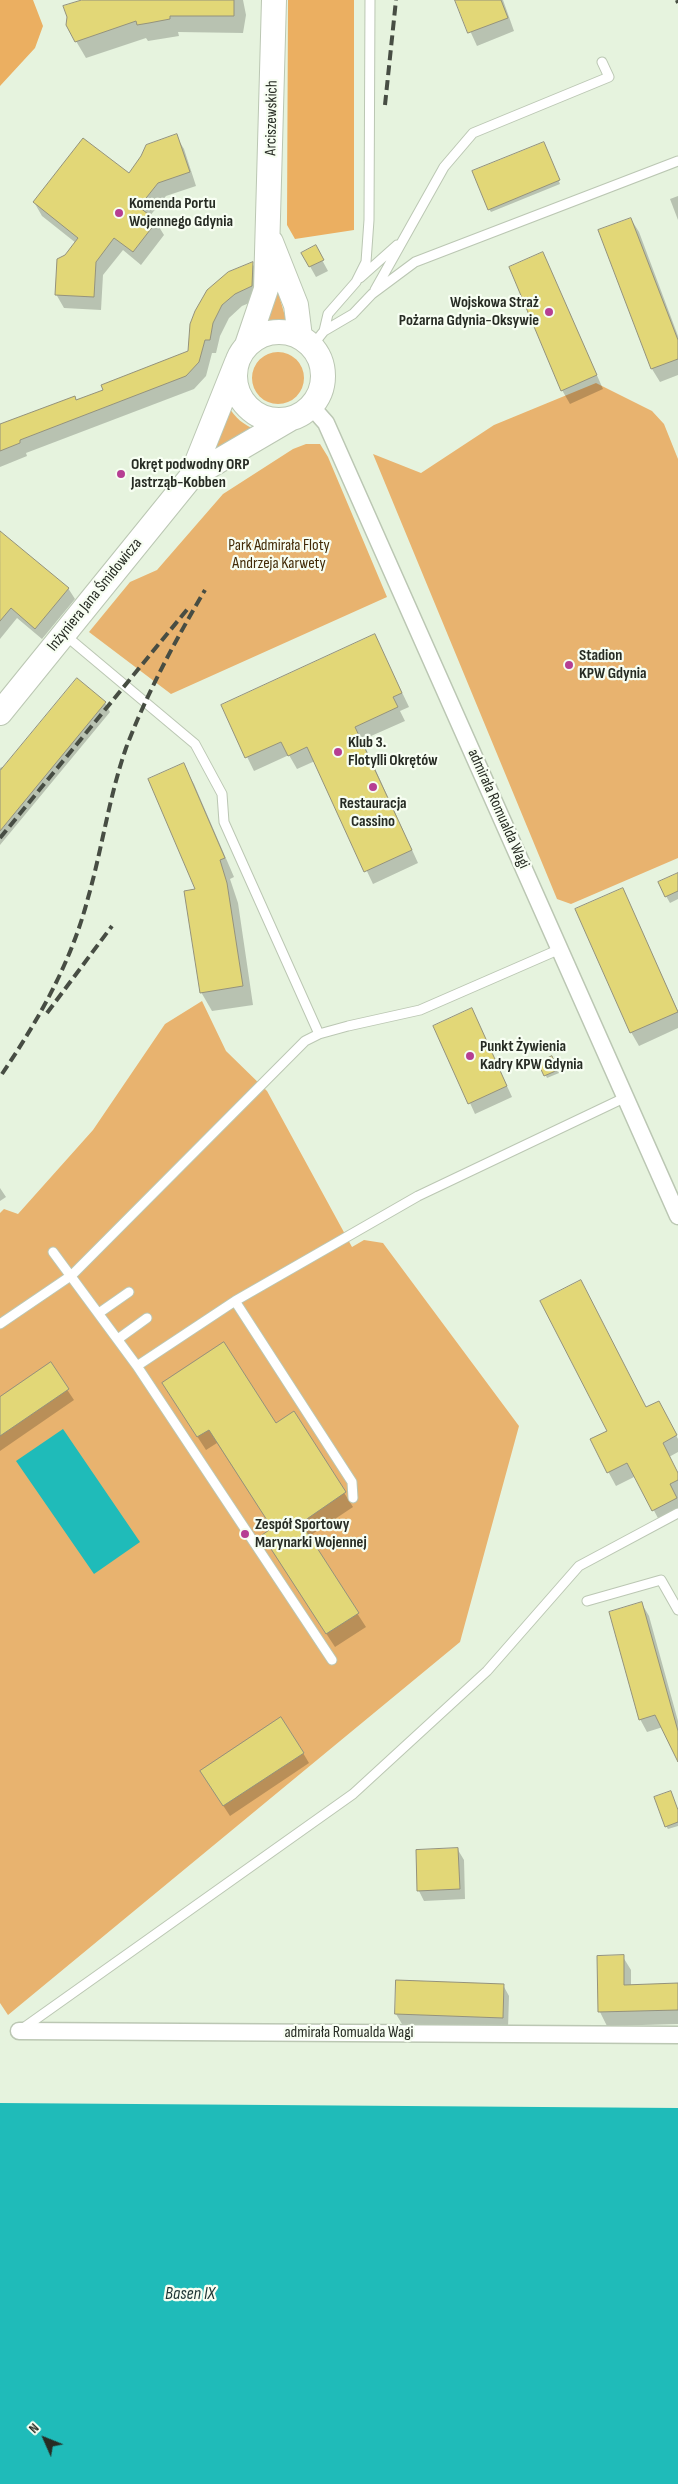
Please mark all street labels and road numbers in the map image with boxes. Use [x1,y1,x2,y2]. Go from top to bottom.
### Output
street label: Arciszewskich [262,80,282,156]
street label: Inżyniera Jana Śmidowicza [44,535,146,655]
street label: admirała Romualda Wagi [463,746,533,872]
street label: admirała Romualda Wagi [284,2023,414,2043]

